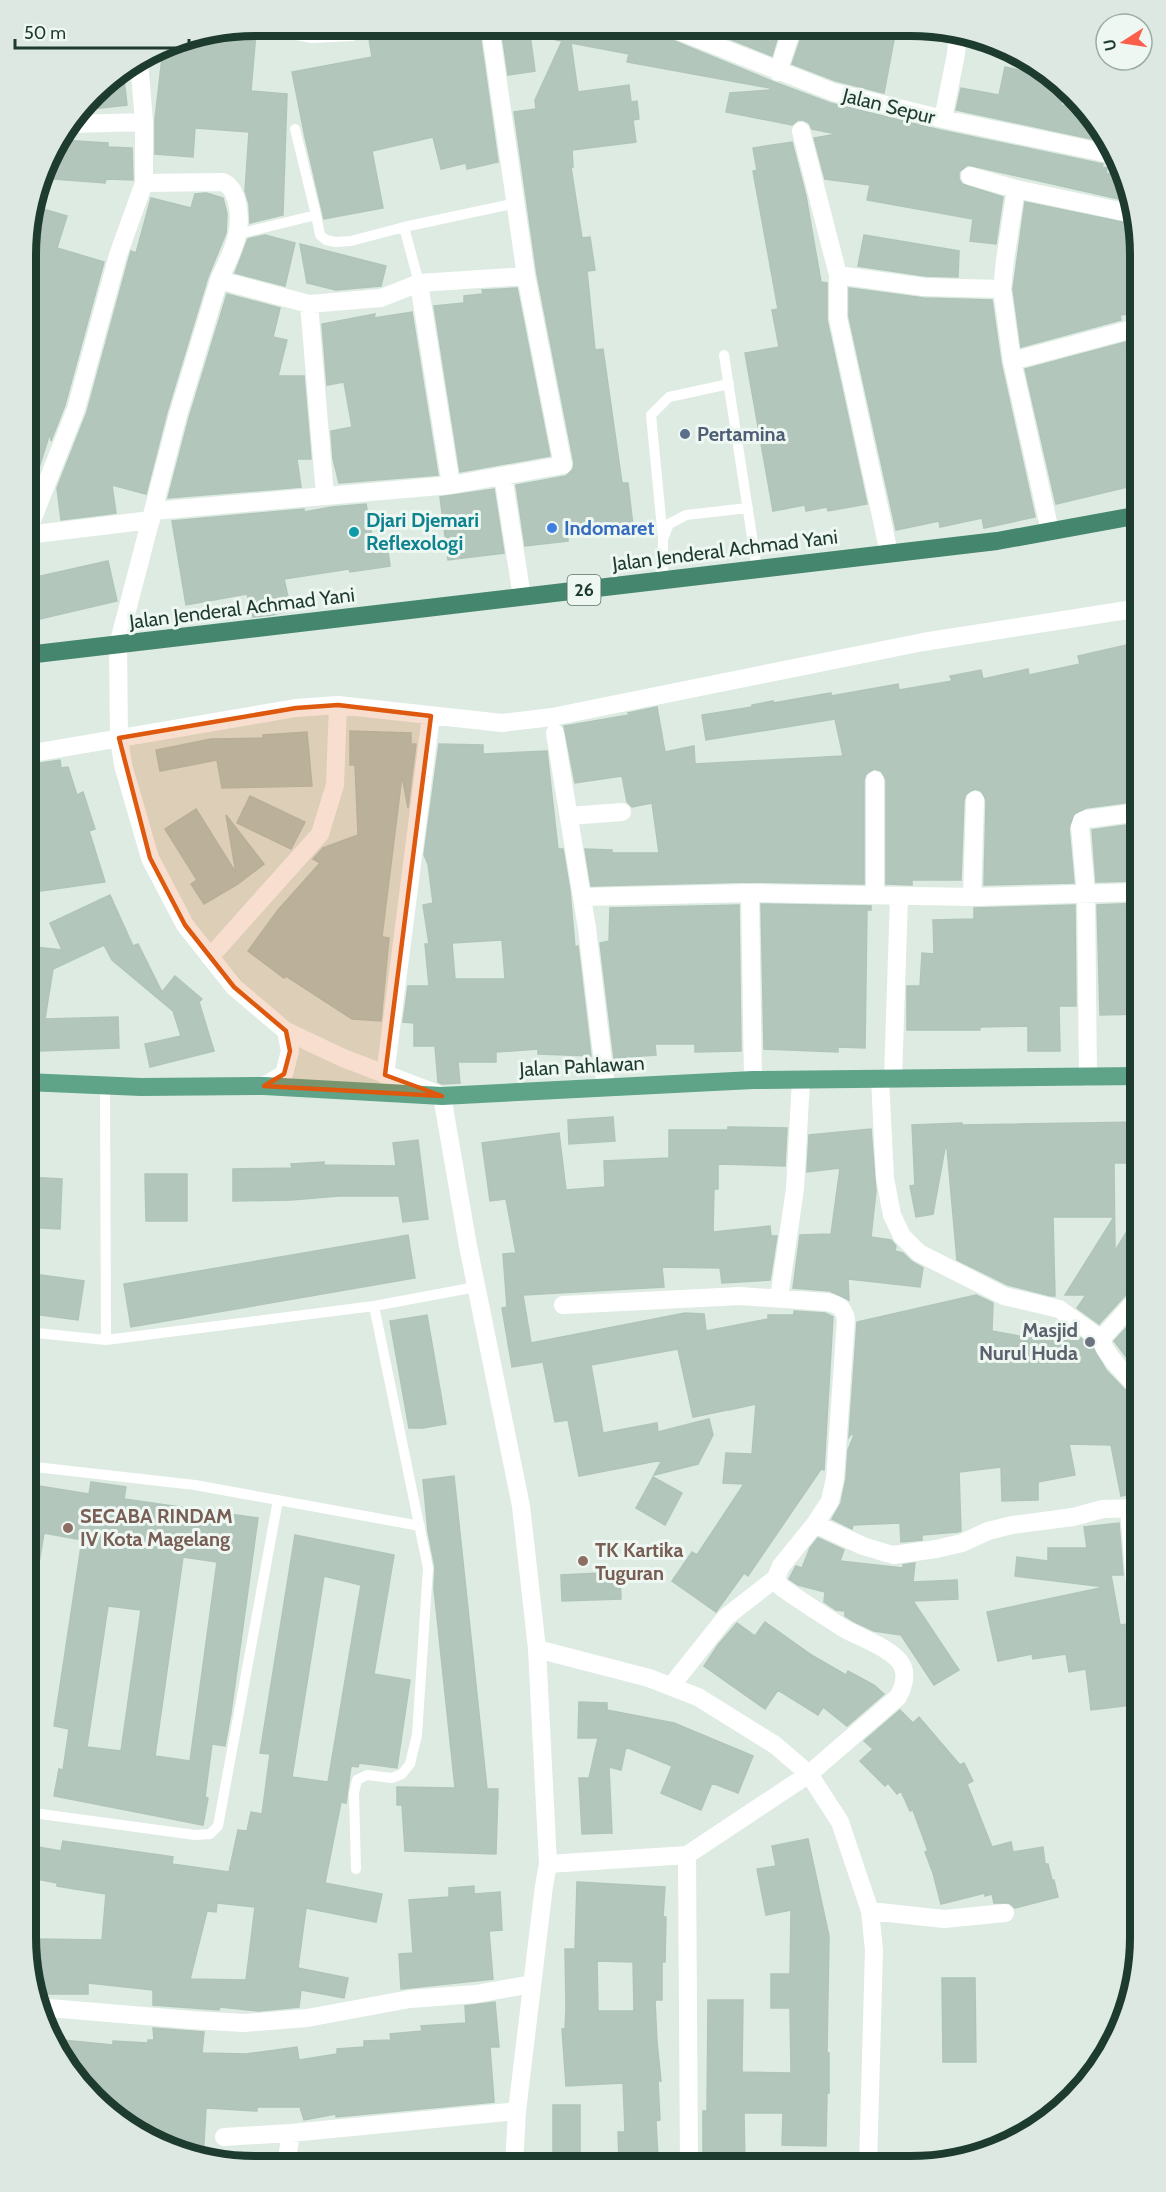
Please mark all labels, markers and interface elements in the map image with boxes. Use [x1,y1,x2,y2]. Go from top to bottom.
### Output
scale bar [15,12,189,50]
north arrow [1094,12,1154,72]
text: 50 m [24,22,66,44]
text: U [1099,37,1120,53]
street label: Jalan Sepur [839,83,938,129]
place label: Pertamina [697,422,786,446]
marker: Pertamina [678,427,692,441]
place label: Djari Djemari Reflexologi [366,508,479,555]
place label: Indomaret [564,516,654,540]
marker: Indomaret [545,521,559,535]
street label: Jalan Jenderal Achmad Yani [610,524,839,576]
marker: Djari Djemari Reflexologi [347,525,361,539]
road number: 26 [568,575,600,605]
street label: Jalan Jenderal Achmad Yani [127,582,356,634]
street label: Jalan Pahlawan [518,1051,645,1081]
place label: Masjid Nurul Huda [979,1318,1078,1365]
marker: Masjid Nurul Huda [1083,1335,1097,1349]
place label: SECABA RINDAM IV Kota Magelang [80,1504,233,1551]
marker: SECABA RINDAM IV Kota Magelang [61,1521,75,1535]
place label: TK Kartika Tuguran [595,1538,683,1585]
marker: TK Kartika Tuguran [576,1554,590,1568]

